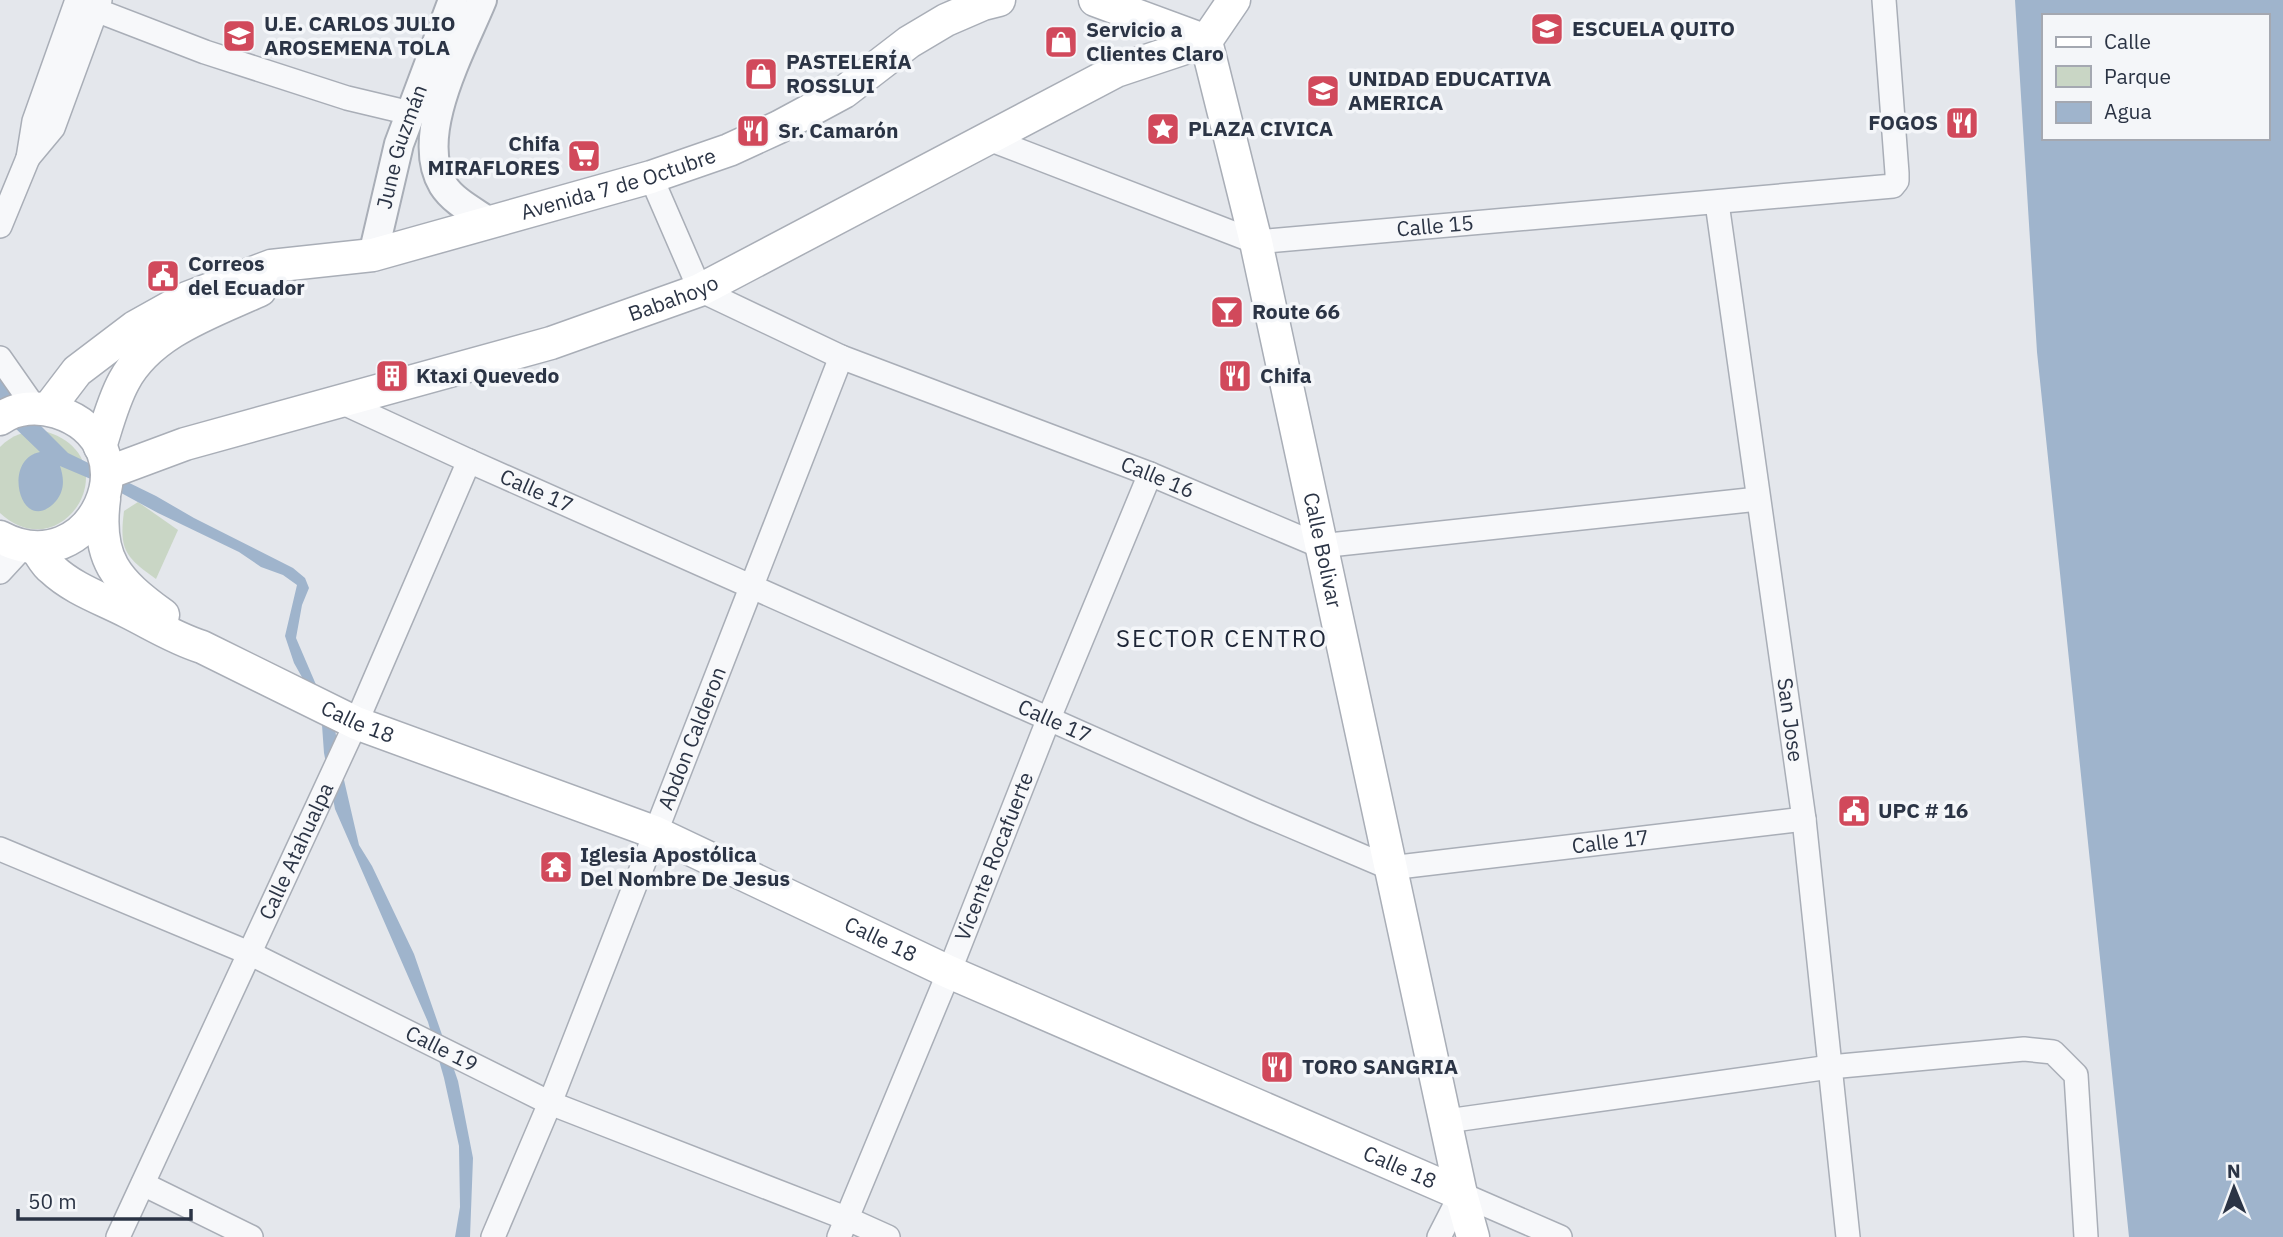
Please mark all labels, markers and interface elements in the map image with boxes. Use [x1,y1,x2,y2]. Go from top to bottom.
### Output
place label: U.E. CARLOS JULIO AROSEMENA TOLA [264,9,455,61]
school or university icon: ESCUELA QUITO [1528,10,1566,48]
place label: ESCUELA QUITO [1572,14,1735,42]
legend [2042,14,2269,140]
place label: Servicio a Clientes Claro [1086,15,1224,67]
school or university icon: U.E. CARLOS JULIO AROSEMENA TOLA [220,17,258,55]
shop icon: Servicio a Clientes Claro [1042,23,1080,61]
text: Calle [2104,27,2151,55]
place label: PASTELERÍA ROSSLUI [786,47,912,99]
shop icon: PASTELERÍA ROSSLUI [742,55,780,93]
text: Parque [2104,62,2171,90]
place label: UNIDAD EDUCATIVA AMERICA [1348,64,1551,116]
school or university icon: UNIDAD EDUCATIVA AMERICA [1304,72,1342,110]
street label: June Guzmán [369,80,433,212]
text: Agua [2104,97,2152,125]
restaurant icon: FOGOS [1943,104,1981,142]
place label: FOGOS [1868,108,1938,136]
place icon: PLAZA CIVICA [1144,110,1182,148]
restaurant icon: Sr. Camarón [734,112,772,150]
place label: PLAZA CIVICA [1188,114,1333,142]
place label: Sr. Camarón [778,116,898,144]
place label: Chifa MIRAFLORES [428,129,560,181]
supermarket icon: Chifa MIRAFLORES [565,137,603,175]
street label: Avenida 7 de Octubre [517,141,719,226]
street label: Calle 15 [1395,208,1475,243]
place label: Correos del Ecuador [188,249,305,301]
public building icon: Correos del Ecuador [144,257,182,295]
street label: Babahoyo [624,268,723,327]
bar icon: Route 66 [1208,293,1246,331]
place label: Route 66 [1252,297,1340,325]
building icon: Ktaxi Quevedo [373,357,411,395]
restaurant icon: Chifa [1216,357,1254,395]
place label: Ktaxi Quevedo [416,361,560,389]
place label: Chifa [1260,361,1312,389]
street label: Calle 16 [1117,449,1199,504]
street label: Calle 17 [496,462,578,519]
street label: Calle Bolivar [1297,490,1349,611]
district label: SECTOR CENTRO [1116,622,1328,654]
street label: Abdon Calderon [651,662,732,814]
street label: San Jose [1771,676,1811,764]
street label: Calle 17 [1014,692,1096,749]
street label: Calle 18 [317,693,398,749]
street label: Vicente Rocafuerte [948,768,1039,945]
street label: Calle Atahualpa [252,778,340,924]
public building icon: UPC # 16 [1835,792,1873,830]
place label: UPC # 16 [1878,796,1968,824]
street label: Calle 17 [1570,822,1650,859]
place label: Iglesia Apostólica Del Nombre De Jesus [580,840,790,892]
temple icon: Iglesia Apostólica Del Nombre De Jesus [537,848,575,886]
street label: Calle 18 [840,909,922,968]
street label: Calle 19 [401,1018,483,1078]
restaurant icon: TORO SANGRIA [1258,1048,1296,1086]
place label: TORO SANGRIA [1302,1052,1458,1080]
street label: Calle 18 [1359,1138,1441,1195]
north arrow [2199,1153,2269,1223]
text: N [2227,1159,2241,1183]
scale bar [18,1178,191,1222]
text: 50 m [28,1187,77,1215]

